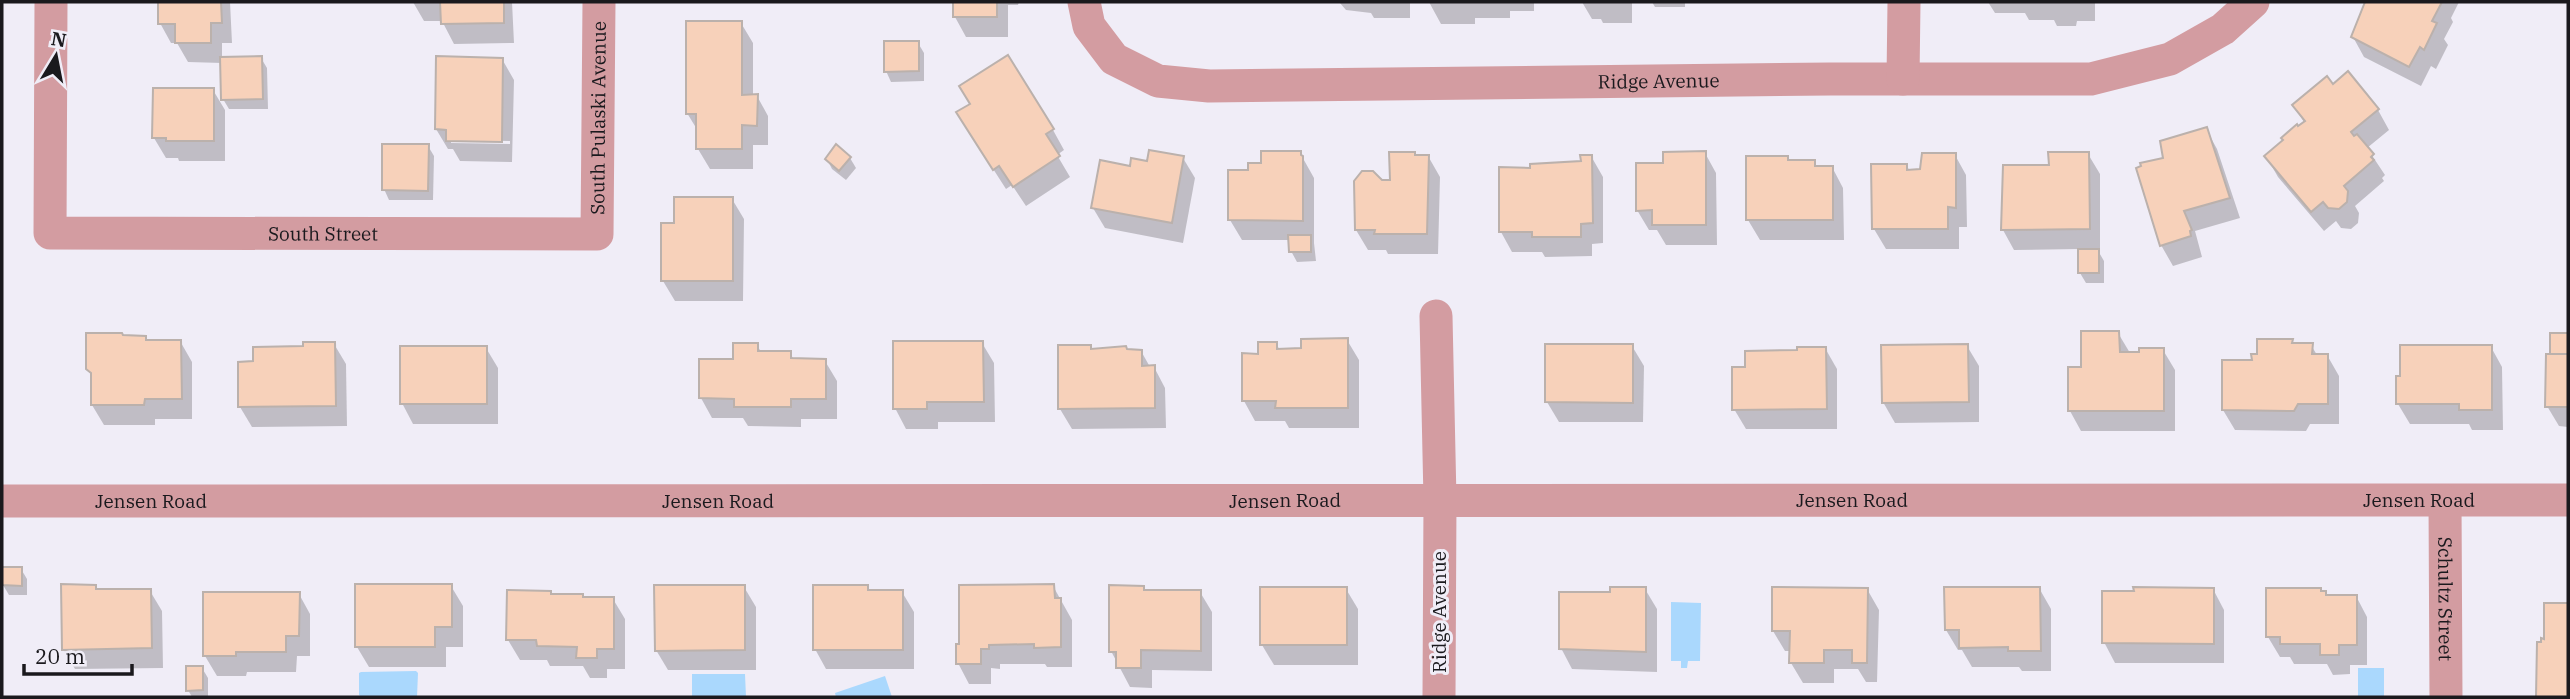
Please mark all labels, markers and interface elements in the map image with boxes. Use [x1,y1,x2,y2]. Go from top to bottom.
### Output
north arrow [21,21,91,91]
street label: South Pulaski Avenue [585,21,611,215]
text: N [49,26,68,52]
street label: Ridge Avenue [1597,68,1720,94]
street label: South Street [268,221,378,246]
street label: Jensen Road [1229,488,1341,513]
street label: Jensen Road [1796,488,1908,512]
street label: Jensen Road [2363,488,2475,512]
street label: Jensen Road [95,489,207,513]
street label: Jensen Road [662,489,774,513]
street label: Schultz Street [2433,537,2458,662]
street label: Ridge Avenue [1427,551,1451,673]
scale bar [24,632,133,676]
text: 20 m [35,642,85,670]

